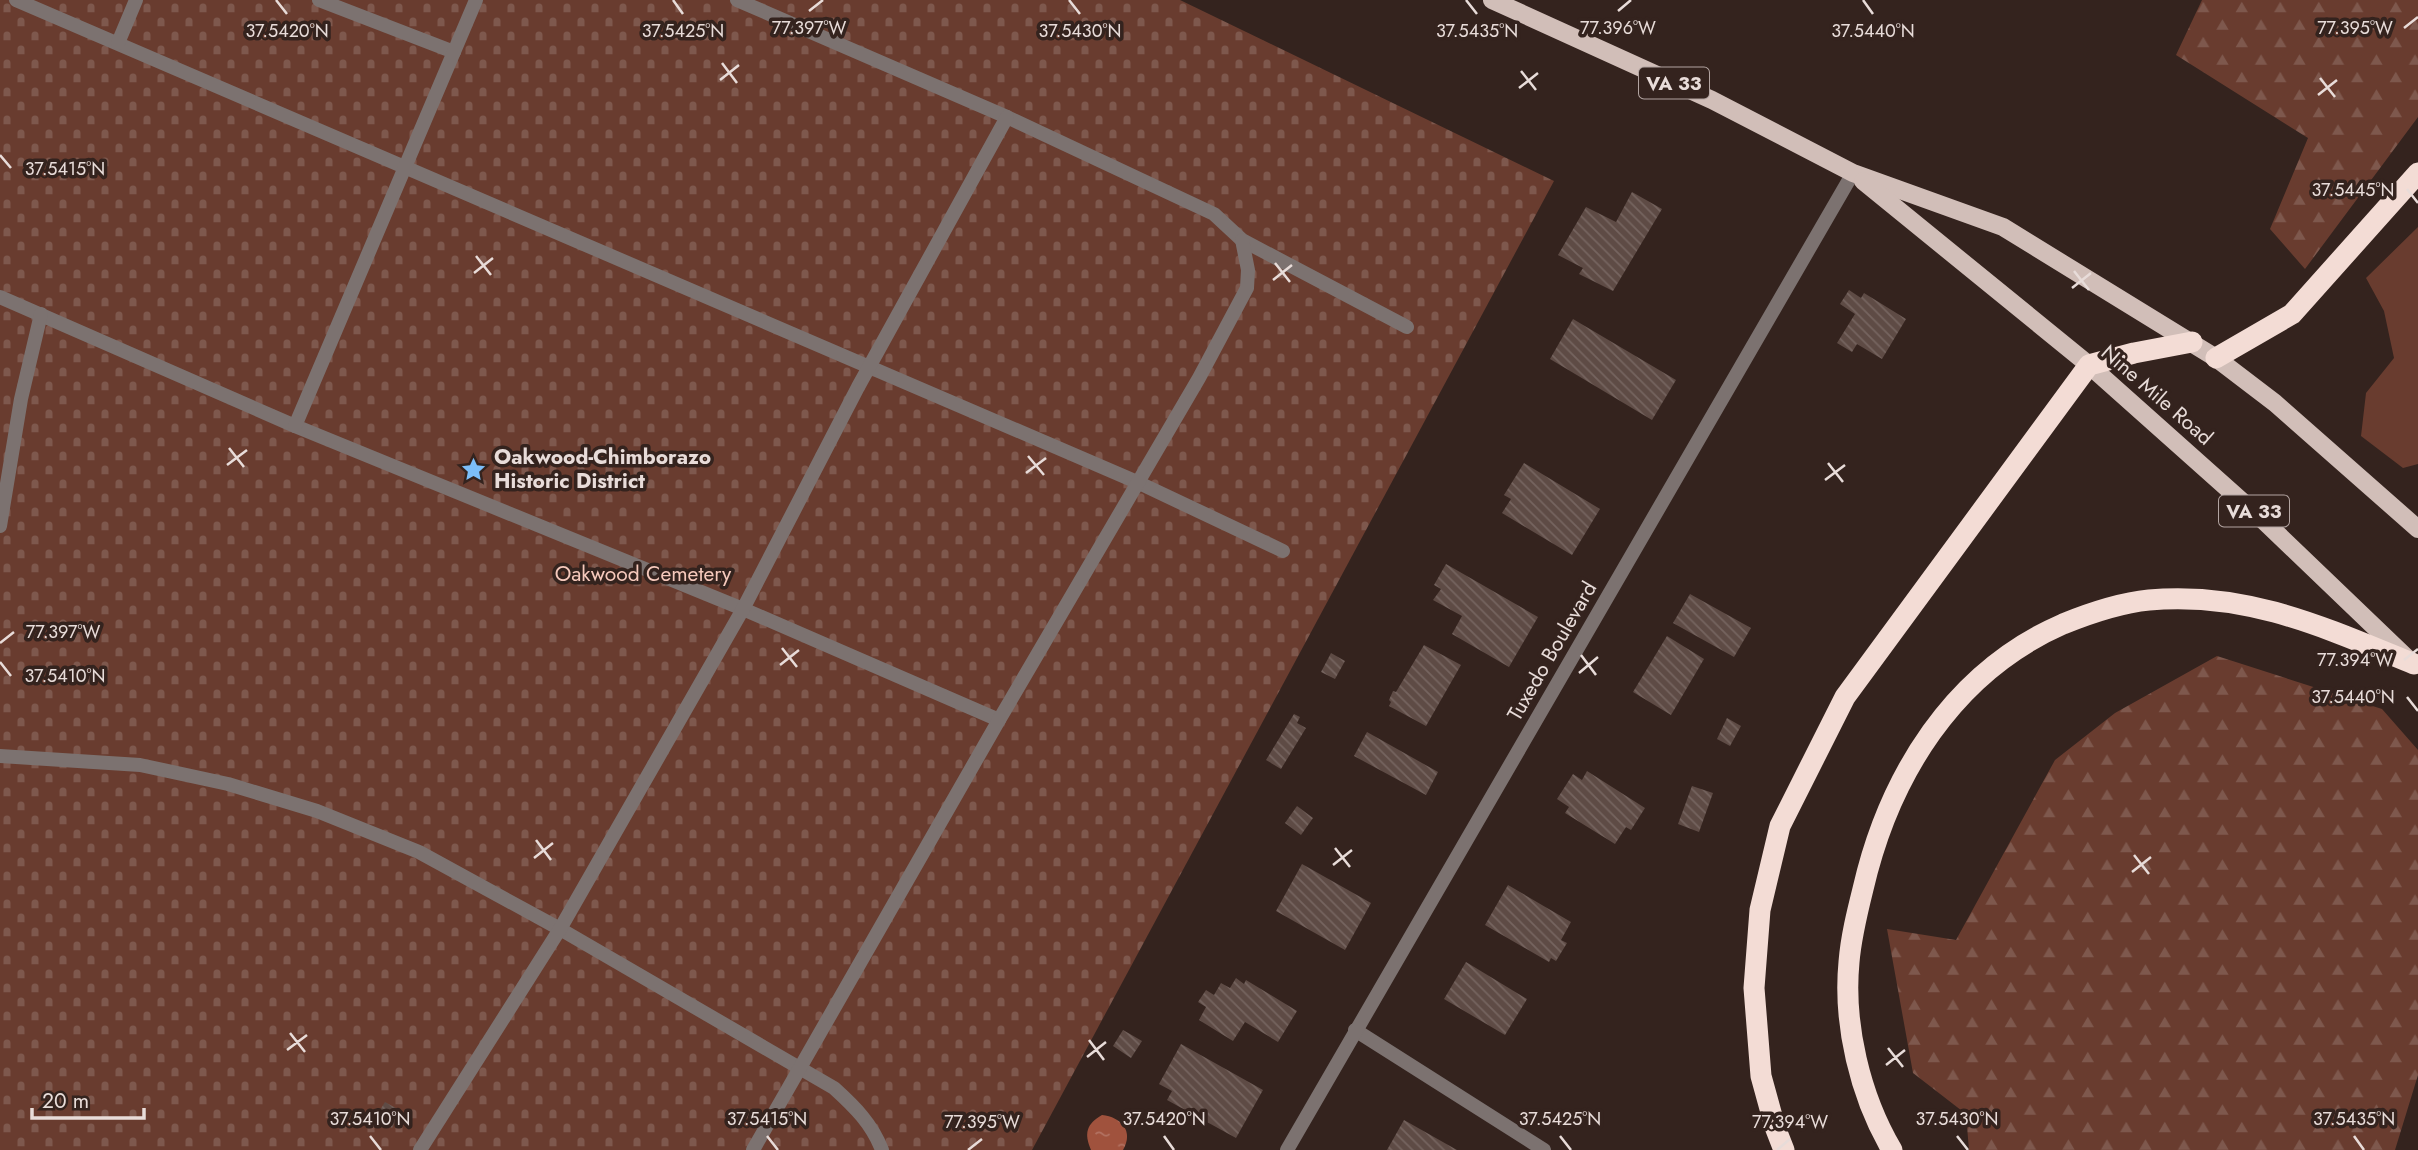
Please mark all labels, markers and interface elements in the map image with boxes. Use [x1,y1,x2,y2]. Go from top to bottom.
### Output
text: 77.397°W [772,15,846,41]
text: 77.396°W [1580,15,1656,41]
text: 77.395°W [2317,15,2393,41]
text: 37.5420°N [245,18,329,44]
text: 37.5425°N [642,18,724,44]
text: 37.5430°N [1039,18,1121,44]
text: 37.5435°N [1436,18,1518,44]
text: 37.5440°N [1831,18,1915,44]
road number: VA 33 [1639,68,1709,99]
text: 37.5415°N [25,156,105,182]
text: 37.5445°N [2312,177,2394,203]
street label: Nine Mile Road [2094,338,2220,452]
place label: Oakwood-Chimborazo Historic District [494,442,711,496]
place icon: Oakwood-Chimborazo Historic District [460,455,488,483]
road number: VA 33 [2219,496,2289,526]
park label: Oakwood Cemetery [555,559,732,589]
street label: Tuxedo Boulevard [1500,576,1604,726]
text: 77.397°W [26,619,100,645]
text: 77.394°W [2317,647,2393,673]
text: 37.5410°N [24,663,106,689]
text: 37.5440°N [2311,684,2395,710]
scale bar [32,1076,144,1120]
text: 20 m [42,1086,89,1116]
text: 37.5410°N [329,1106,411,1132]
text: 37.5415°N [727,1106,807,1132]
text: 37.5420°N [1122,1106,1206,1132]
text: 37.5425°N [1519,1106,1601,1132]
text: 37.5430°N [1916,1106,1998,1132]
text: 37.5435°N [2313,1106,2395,1132]
text: 77.395°W [944,1109,1020,1135]
text: 77.394°W [1752,1109,1828,1135]

